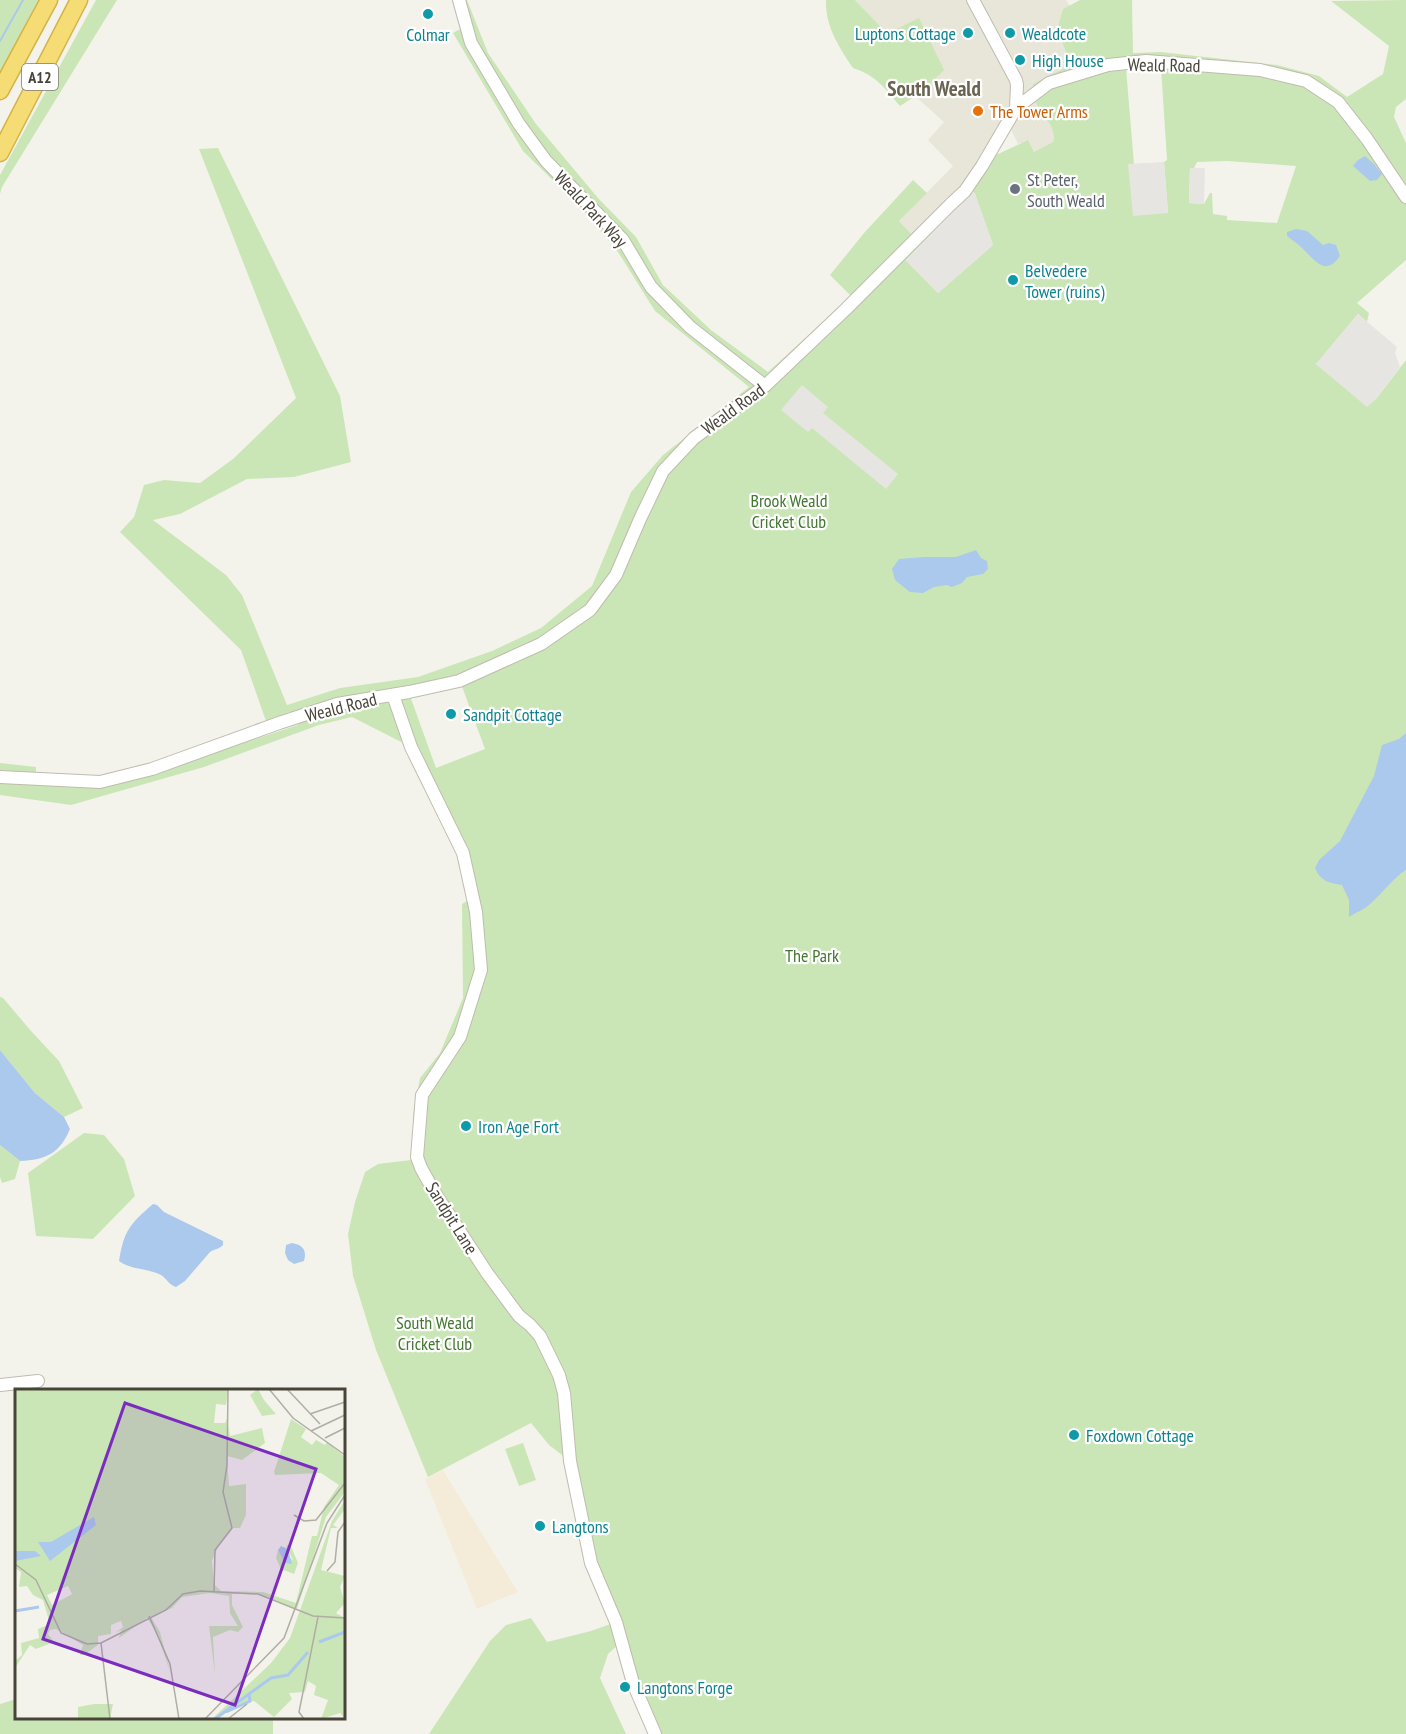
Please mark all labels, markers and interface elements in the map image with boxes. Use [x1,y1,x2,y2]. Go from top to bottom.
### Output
marker: Colmar [421,7,435,21]
place label: Luptons Cottage [855,22,956,45]
place label: Wealdcote [1022,22,1086,45]
place label: Colmar [406,23,450,46]
marker: Luptons Cottage [961,26,975,40]
marker: Wealdcote [1003,26,1017,40]
place label: High House [1032,49,1104,72]
marker: High House [1013,53,1027,67]
street label: Weald Road [1128,53,1200,77]
road number: A12 [22,64,58,90]
district label: South Weald [887,75,981,102]
place label: The Tower Arms [990,100,1088,123]
marker: The Tower Arms [971,104,985,118]
street label: Weald Park Way [549,166,633,253]
place label: St Peter, South Weald [1027,168,1105,212]
marker: St Peter, South Weald [1008,182,1022,196]
place label: Belvedere Tower (ruins) [1025,259,1105,303]
marker: Belvedere Tower (ruins) [1006,273,1020,287]
street label: Weald Road [697,378,769,440]
park label: Brook Weald Cricket Club [750,489,828,533]
street label: Weald Road [303,687,379,727]
place label: Sandpit Cottage [463,703,562,726]
marker: Sandpit Cottage [444,707,458,721]
park label: The Park [785,944,839,967]
place label: Iron Age Fort [478,1115,559,1138]
marker: Iron Age Fort [459,1119,473,1133]
street label: Sandpit Lane [421,1178,483,1258]
park label: South Weald Cricket Club [396,1311,474,1355]
inset map [15,1389,345,1719]
place label: Foxdown Cottage [1086,1424,1194,1447]
marker: Foxdown Cottage [1067,1428,1081,1442]
place label: Langtons [552,1515,609,1538]
marker: Langtons [533,1519,547,1533]
place label: Langtons Forge [637,1676,733,1699]
marker: Langtons Forge [618,1680,632,1694]

